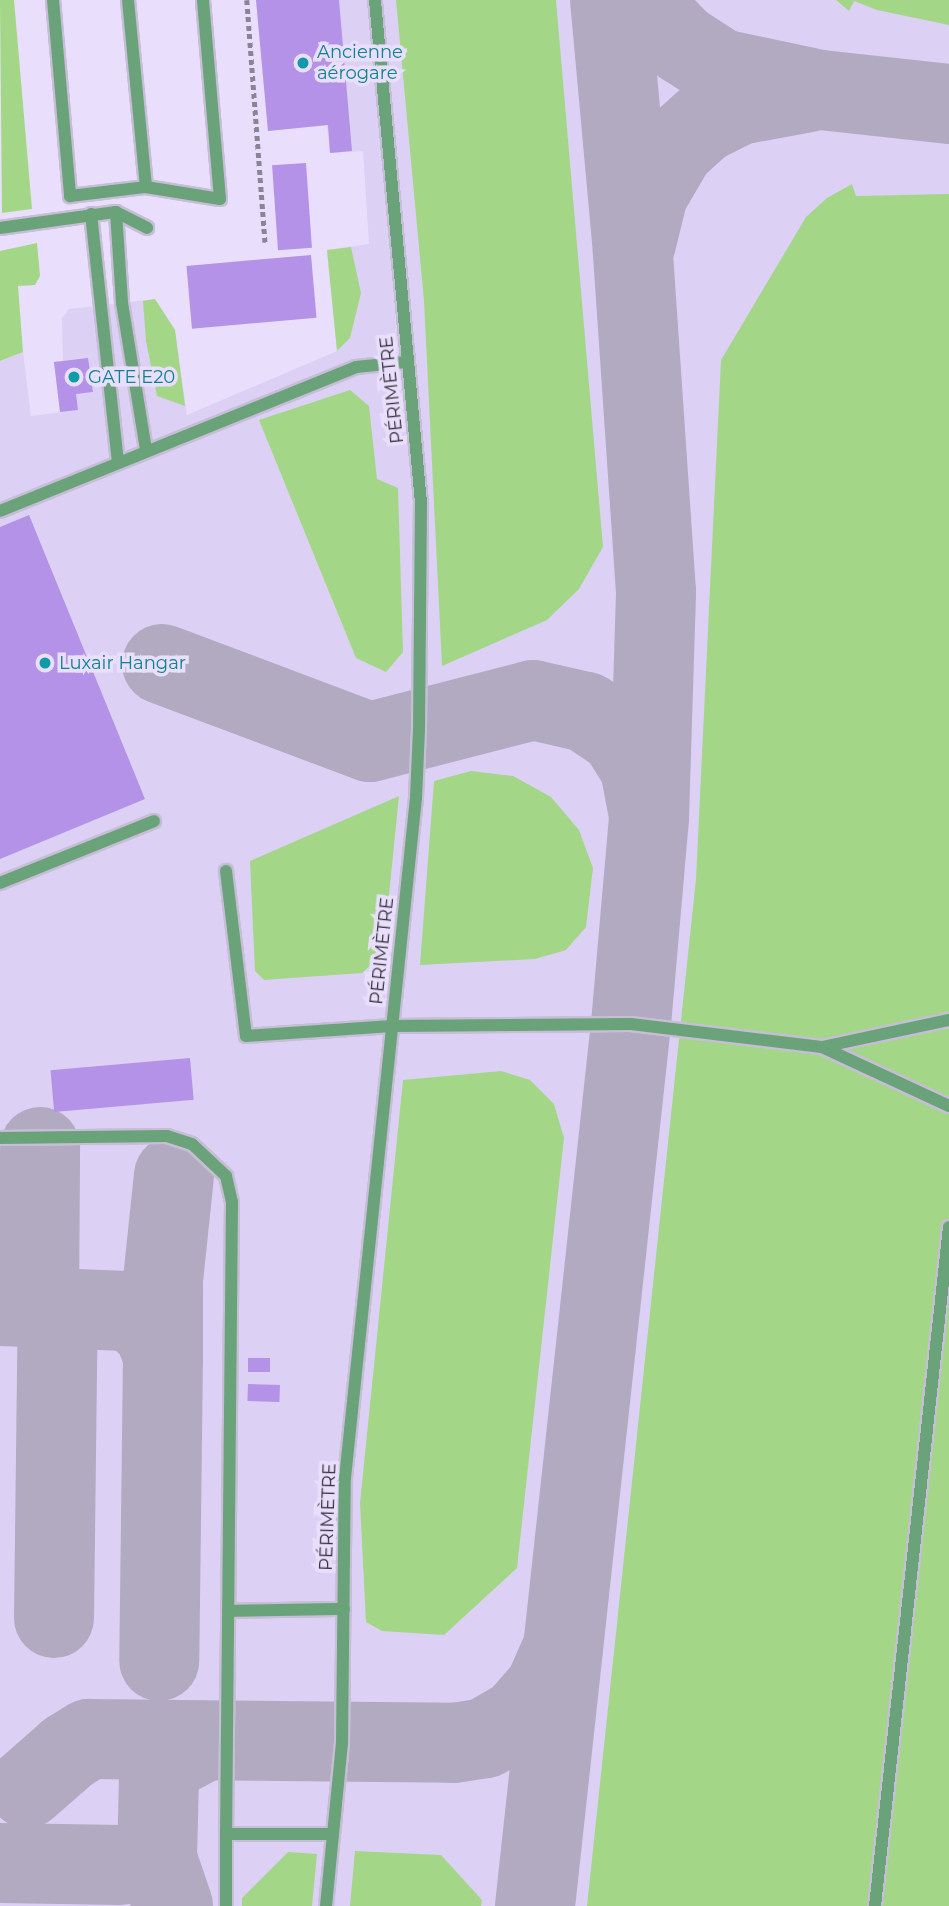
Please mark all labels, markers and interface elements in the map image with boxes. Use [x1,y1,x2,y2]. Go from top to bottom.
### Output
place label: Ancienne aérogare [317,42,403,84]
marker: Ancienne aérogare [295,55,311,71]
street label: PÉRIMÈTRE [376,335,408,445]
place label: GATE E20 [88,366,175,388]
marker: GATE E20 [66,369,82,385]
place label: Luxair Hangar [59,652,186,674]
marker: Luxair Hangar [37,655,53,671]
street label: PÉRIMÈTRE [366,896,398,1006]
street label: PÉRIMÈTRE [315,1463,341,1571]

